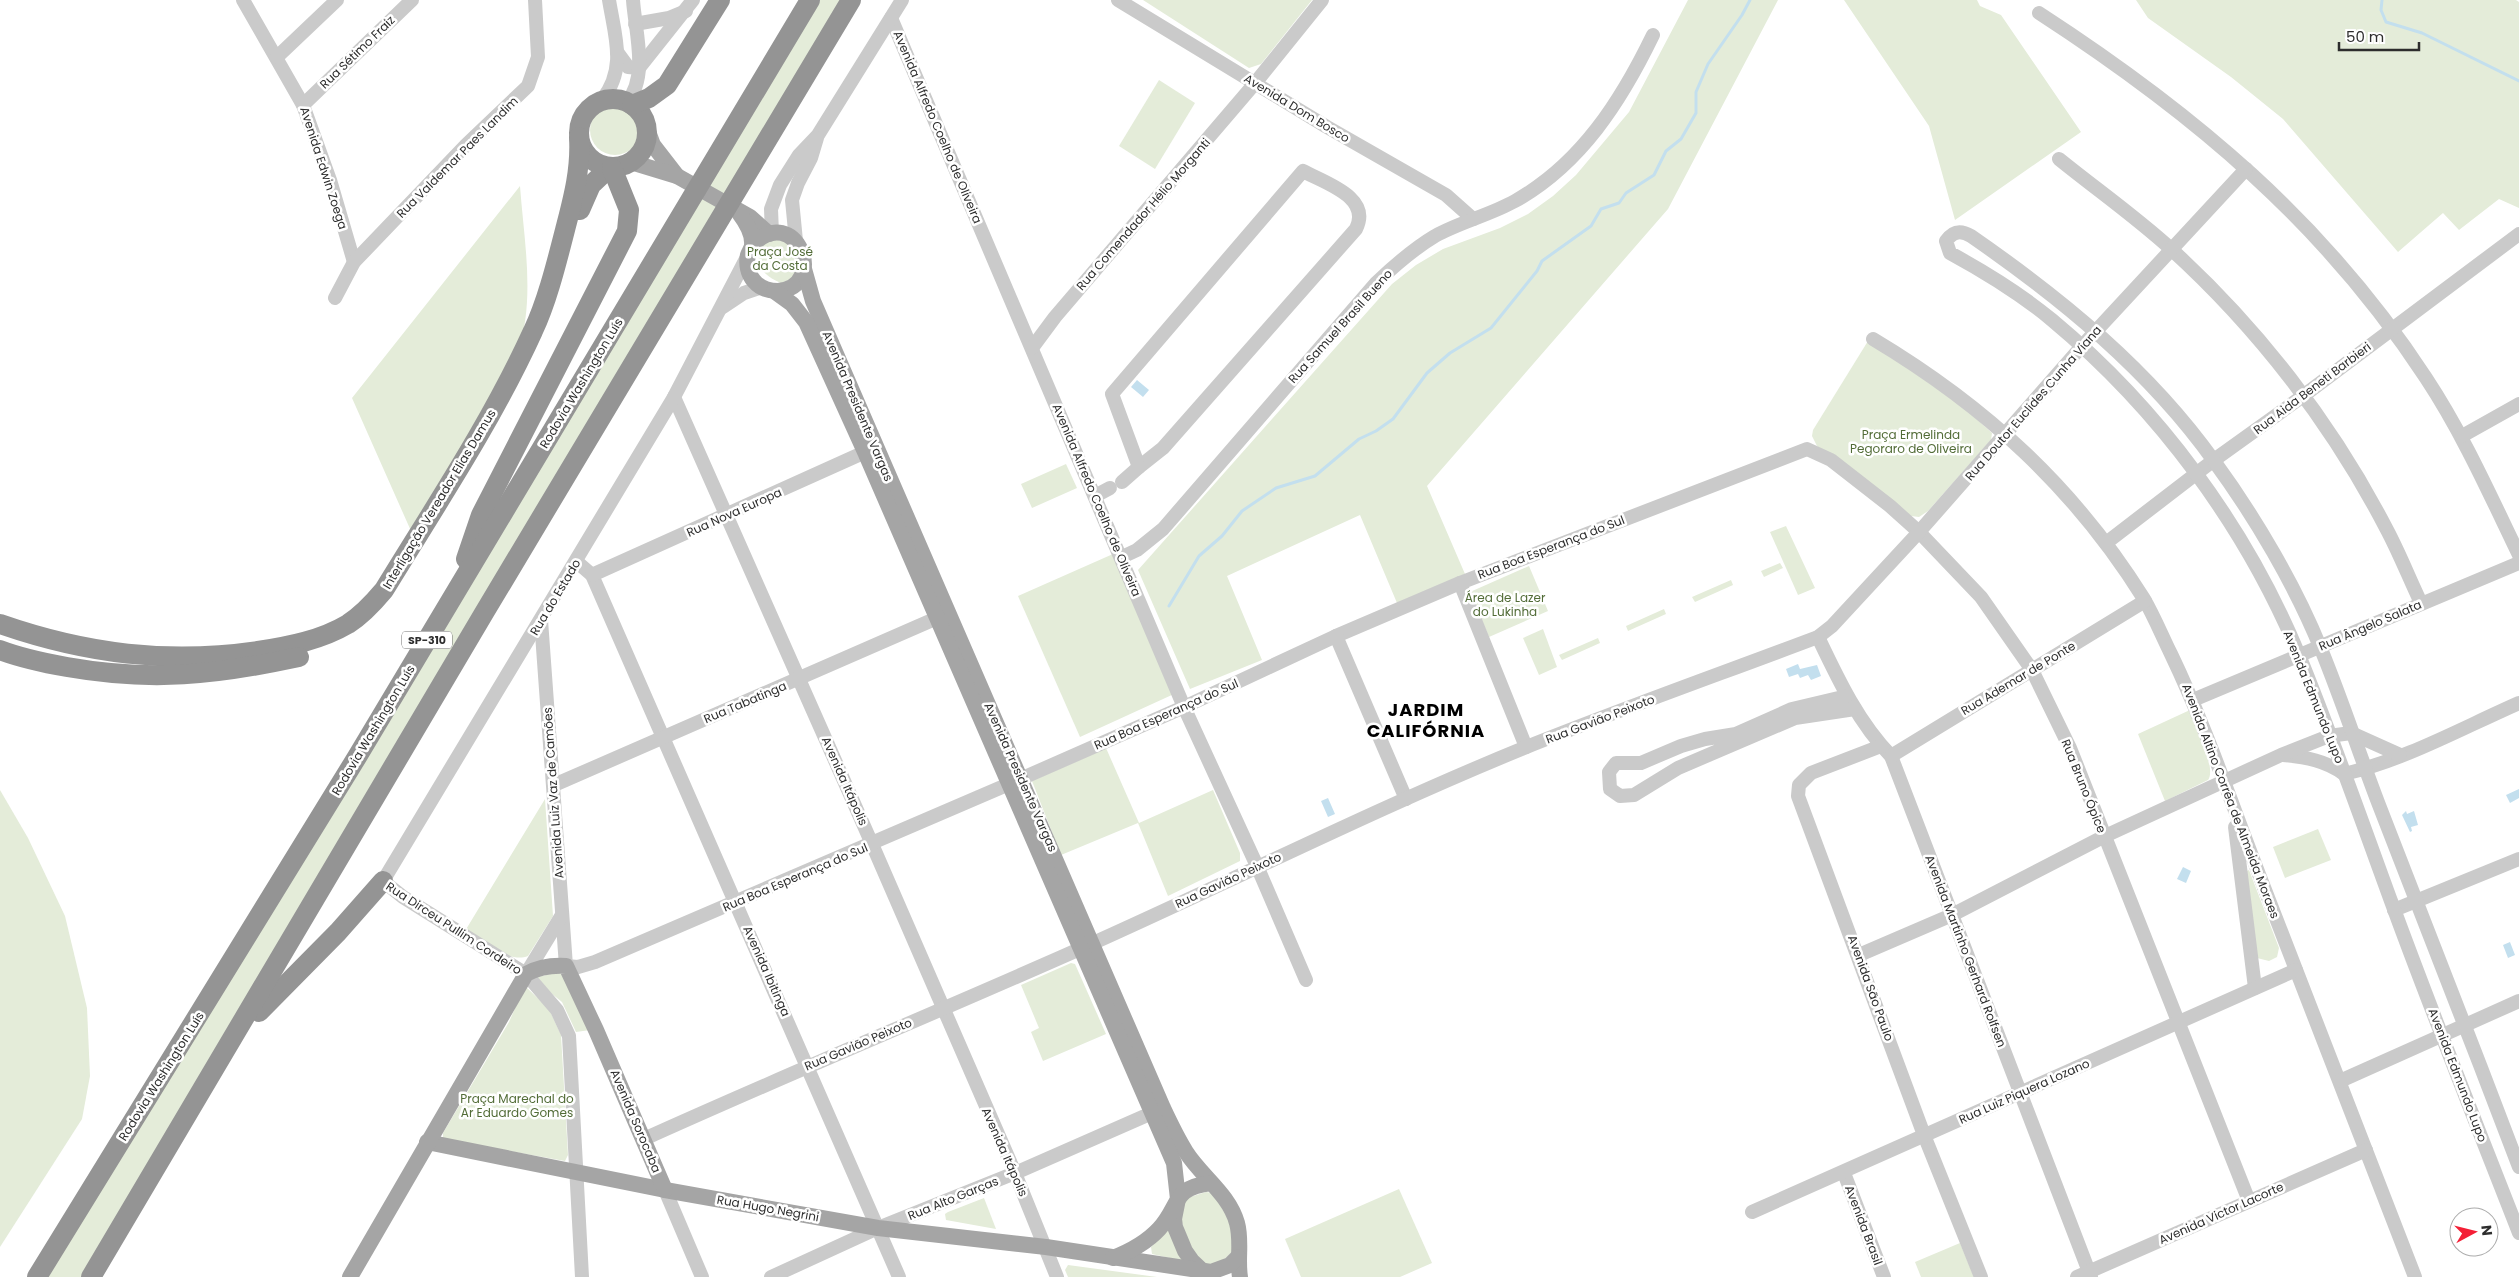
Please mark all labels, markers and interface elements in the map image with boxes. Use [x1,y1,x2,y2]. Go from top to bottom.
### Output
street label: Rua Sétimo Fraiz [316,12,398,92]
scale bar [2339,20,2419,52]
text: 50 m [2346,26,2384,47]
street label: Avenida Alfredo Coelho de Oliveira [890,28,986,226]
street label: Avenida Dom Bosco [1241,70,1353,146]
street label: Rua Valdemar Paes Landim [392,92,522,222]
street label: Avenida Edwin Zoega [296,104,352,232]
street label: Rua Comendador Hélio Morganti [1072,134,1214,294]
park label: Praça José da Costa [747,243,813,274]
street label: Rua Samuel Brasil Bueno [1284,265,1396,387]
street label: Rodovia Washington Luís [535,315,627,451]
street label: Rua Doutor Euclides Cunha Viana [1961,322,2105,484]
street label: Avenida Presidente Vargas [819,328,897,484]
street label: Rua Aida Beneti Barbieri [2250,338,2374,438]
street label: Avenida Alfredo Coelho de Oliveira [1049,401,1145,599]
street label: Interligação Vereador Elias Damus [378,406,500,592]
park label: Praça Ermelinda Pegoraro de Oliveira [1850,426,1972,457]
street label: Rua Nova Europa [684,483,784,541]
street label: Rua Boa Esperança do Sul [1475,511,1627,583]
street label: Rua do Estado [526,555,585,638]
park label: Área de Lazer do Lukinha [1465,589,1546,620]
street label: Rua Ângelo Salata [2316,596,2424,654]
street label: Avenida Edmundo Lupo [2280,628,2349,766]
road number: SP-310 [402,632,452,648]
street label: Rua Ademar de Ponte [1957,637,2079,719]
street label: Rodovia Washington Luís [327,662,419,798]
street label: Rua Boa Esperança do Sul [1091,674,1241,754]
street label: Rua Tabatinga [701,677,789,727]
street label: Avenida Altino Corrêa de Almeida Moraes [2178,681,2284,921]
street label: Rua Gavião Peixoto [1543,690,1657,748]
district label: JARDIM CALIFÓRNIA [1367,697,1485,743]
street label: Avenida Presidente Vargas [980,700,1062,854]
street label: Avenida Luiz Vaz de Camões [539,707,567,879]
street label: Avenida Itápolis [818,734,872,828]
street label: Rua Bruno Ópice [2057,737,2111,835]
street label: Rua Boa Esperança do Sul [720,839,870,915]
street label: Rua Gavião Peixoto [1172,848,1284,912]
street label: Avenida Martinho Gerhard Rolfsen [1921,852,2011,1050]
street label: Rua Dirceu Pullim Cordeiro [383,878,526,979]
street label: Avenida Ibitinga [739,923,795,1019]
street label: Avenida São Paulo [1844,933,1898,1044]
street label: Avenida Edmundo Lupo [2425,1006,2491,1145]
street label: Rodovia Washington Luís [114,1008,208,1144]
street label: Rua Gavião Peixoto [802,1014,915,1074]
street label: Rua Luiz Piquera Lozano [1956,1054,2092,1128]
street label: Avenida Sorocaba [607,1067,665,1175]
park label: Praça Marechal do Ar Eduardo Gomes [460,1090,574,1121]
street label: Avenida Itápolis [978,1105,1032,1199]
street label: Rua Alto Garças [905,1172,1001,1224]
street label: Avenida Victor Lacorte [2156,1178,2286,1248]
street label: Avenida Brasil [1841,1183,1887,1268]
street label: Rua Hugo Negrini [716,1191,820,1225]
north arrow [2449,1207,2499,1257]
text: N [2476,1224,2497,1237]

